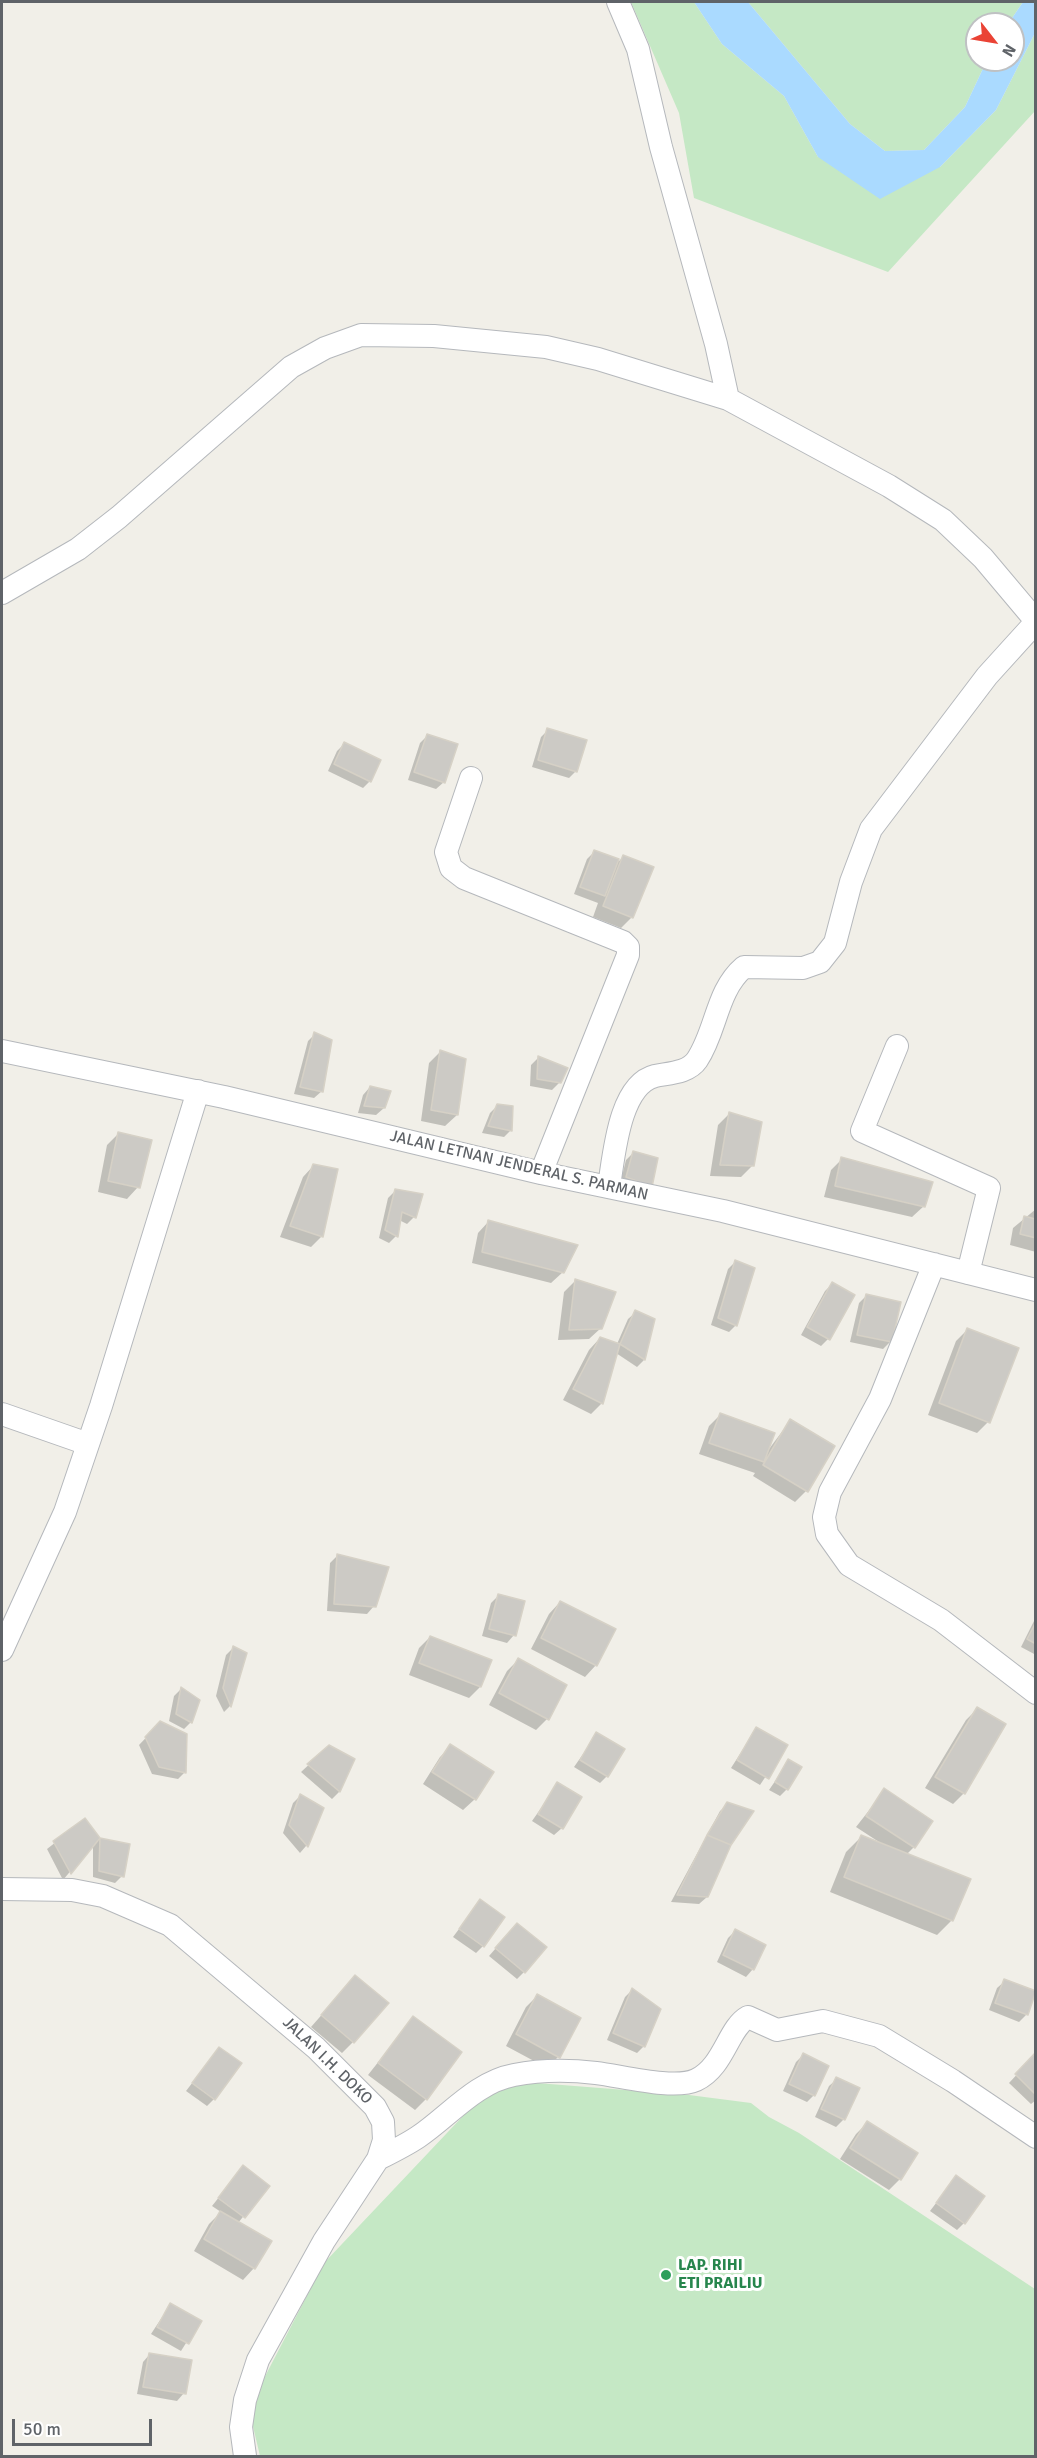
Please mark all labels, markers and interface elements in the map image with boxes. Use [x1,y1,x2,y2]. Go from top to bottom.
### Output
north arrow [965,12,1025,72]
text: N [997,40,1020,60]
street label: JALAN LETNAN JENDERAL S. PARMAN [388,1127,650,1205]
street label: JALAN I.H. DOKO [278,2013,376,2109]
place label: LAP. RIHI ETI PRAILIU [678,2256,763,2294]
marker: LAP. RIHI ETI PRAILIU [659,2268,673,2282]
scale bar [15,2407,154,2445]
text: 50 m [23,2418,61,2440]

